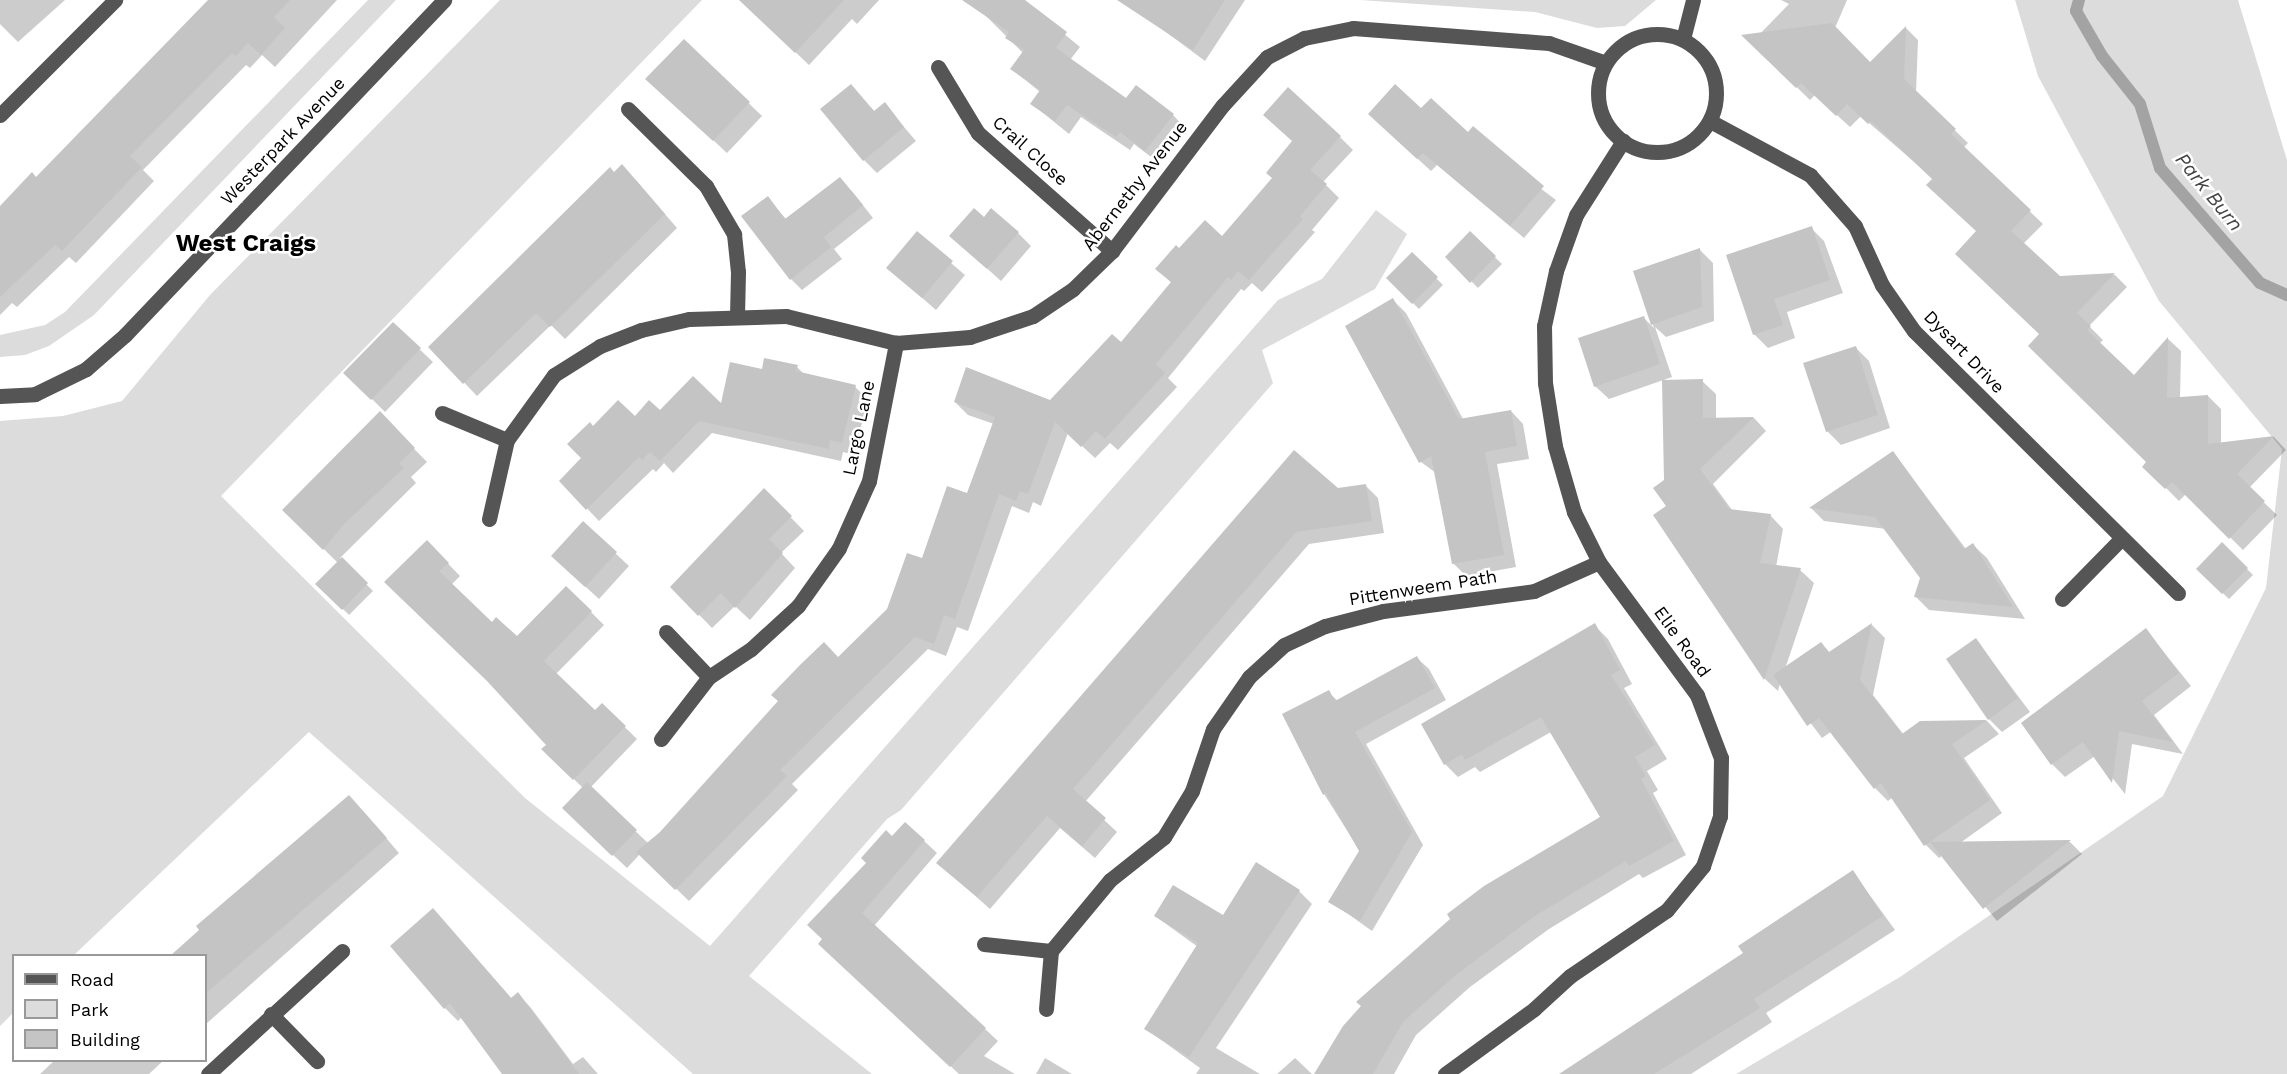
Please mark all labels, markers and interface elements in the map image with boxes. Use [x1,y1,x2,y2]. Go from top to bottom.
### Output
street label: Westerpark Avenue [216,72,350,210]
street label: Crail Close [988,111,1072,191]
street label: Abernethy Avenue [1077,116,1193,256]
water label: Park Burn [2170,148,2248,236]
district label: West Craigs [176,230,316,258]
street label: Dysart Drive [1919,306,2009,398]
street label: Largo Lane [838,378,880,478]
street label: Pittenweem Path [1348,566,1498,610]
street label: Elie Road [1649,602,1715,682]
legend [12,954,207,1062]
text: Road [70,969,114,990]
text: Park [70,999,109,1020]
text: Building [70,1029,140,1050]

